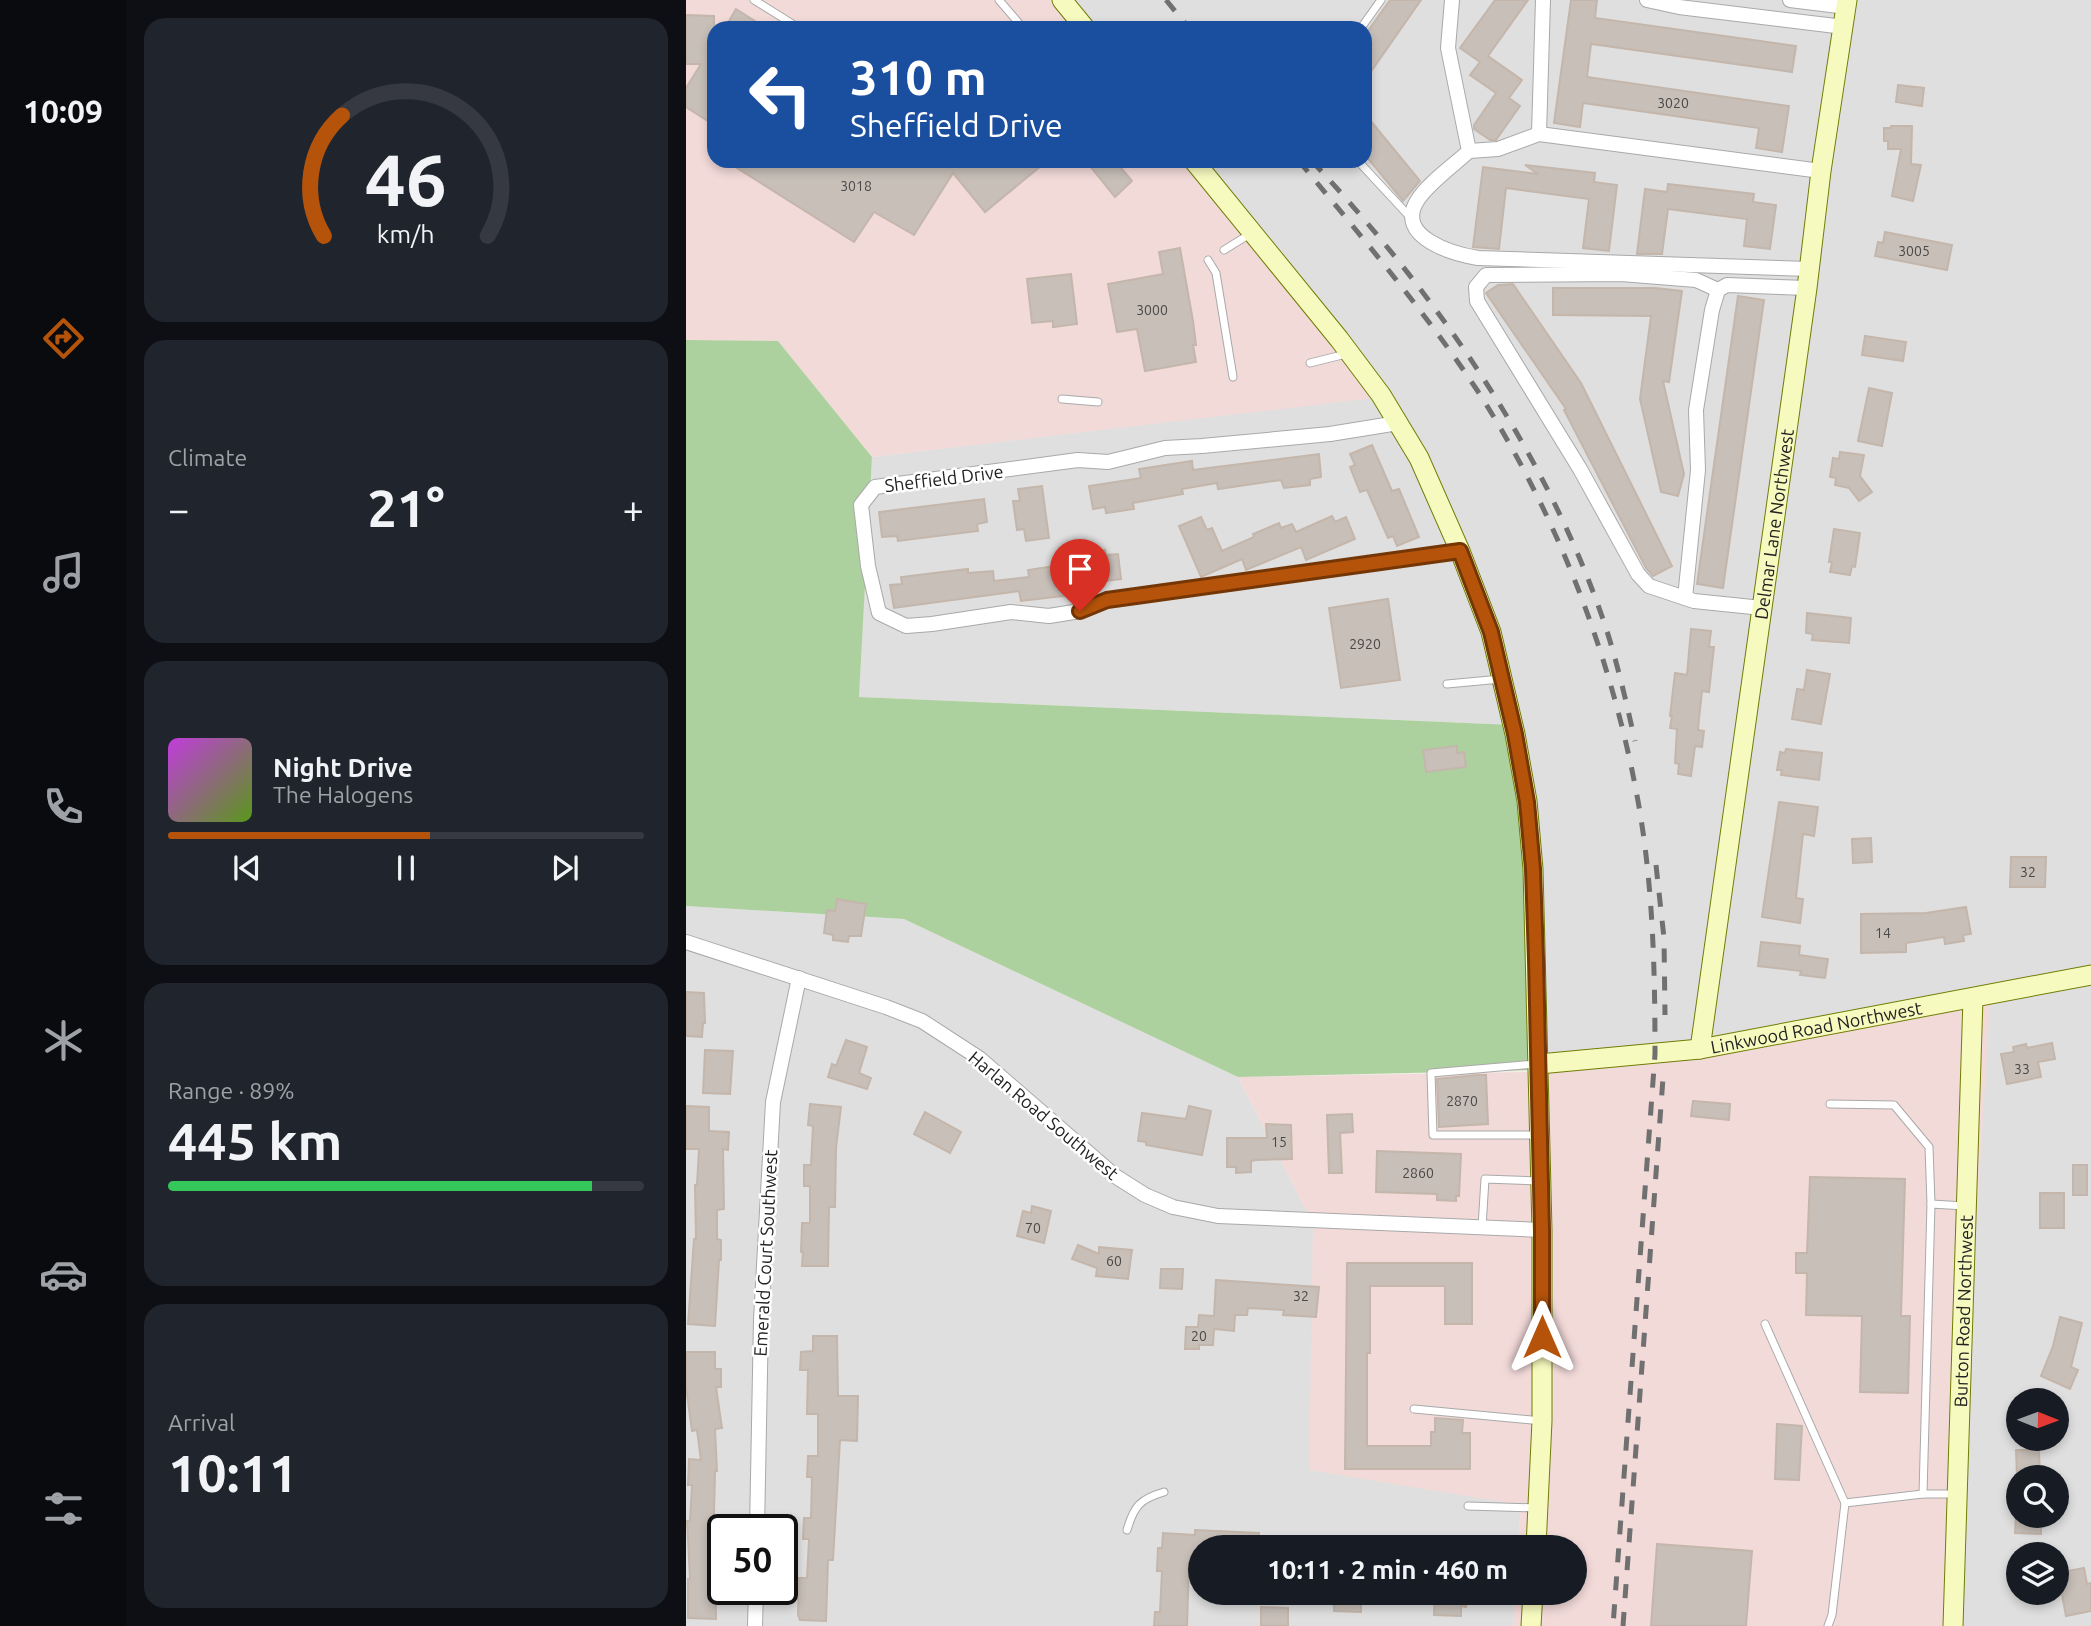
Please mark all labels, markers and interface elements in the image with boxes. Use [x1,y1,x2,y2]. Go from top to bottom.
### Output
icon: left [735,49,826,140]
text: 310 m [850,49,987,104]
text: 10:09 [23,93,103,129]
house number: 3020 [1657,95,1689,111]
text: Sheffield Drive [850,107,1063,143]
text: 46 [365,138,447,220]
house number: 3018 [840,178,872,194]
text: km/h [377,220,435,248]
house number: 3005 [1898,243,1930,259]
house number: 3000 [1136,302,1168,318]
icon: directions [39,314,88,363]
street label: Delmar Lane Northwest [1751,428,1797,621]
text: Climate [168,445,247,470]
street label: Sheffield Drive [883,461,1005,495]
text: 21° [367,479,445,537]
text: − [168,488,189,530]
text: + [623,488,644,530]
pin [1050,539,1110,611]
icon: music [39,548,88,597]
icon: arrive [1061,550,1099,588]
house number: 2920 [1349,636,1381,652]
text: Night Drive [273,753,413,782]
icon: phone [39,782,88,831]
text: The Halogens [273,782,413,807]
icon: previous [228,849,266,887]
icon: pause [387,849,425,887]
icon: next [546,849,584,887]
house number: 32 [2020,864,2036,880]
house number: 14 [1875,925,1891,941]
street label: Linkwood Road Northwest [1709,997,1924,1057]
icon: climate [39,1016,88,1065]
street label: Harlan Road Southwest [965,1047,1123,1183]
house number: 33 [2014,1061,2030,1077]
text: Range · 89% [168,1078,295,1103]
house number: 2870 [1446,1093,1478,1109]
text: 445 km [168,1112,342,1170]
house number: 15 [1271,1134,1287,1150]
street label: Emerald Court Southwest [750,1149,780,1357]
house number: 2860 [1402,1165,1434,1181]
street label: Burton Road Northwest [1950,1215,1976,1408]
house number: 70 [1025,1220,1041,1236]
icon: car [39,1250,88,1299]
house number: 60 [1106,1253,1122,1269]
house number: 32 [1293,1288,1309,1304]
position arrow [1505,1300,1579,1374]
house number: 20 [1191,1328,1207,1344]
north arrow [2006,1388,2068,1451]
map controls [2006,1388,2069,1605]
text: Arrival [168,1410,235,1435]
text: 10:11 [168,1444,298,1502]
button: search [2006,1465,2069,1528]
icon: filters [39,1484,88,1533]
speed limit sign: 50 [707,1514,798,1605]
button: layers [2006,1542,2069,1605]
text: 10:11 · 2 min · 460 m [1267,1555,1508,1584]

